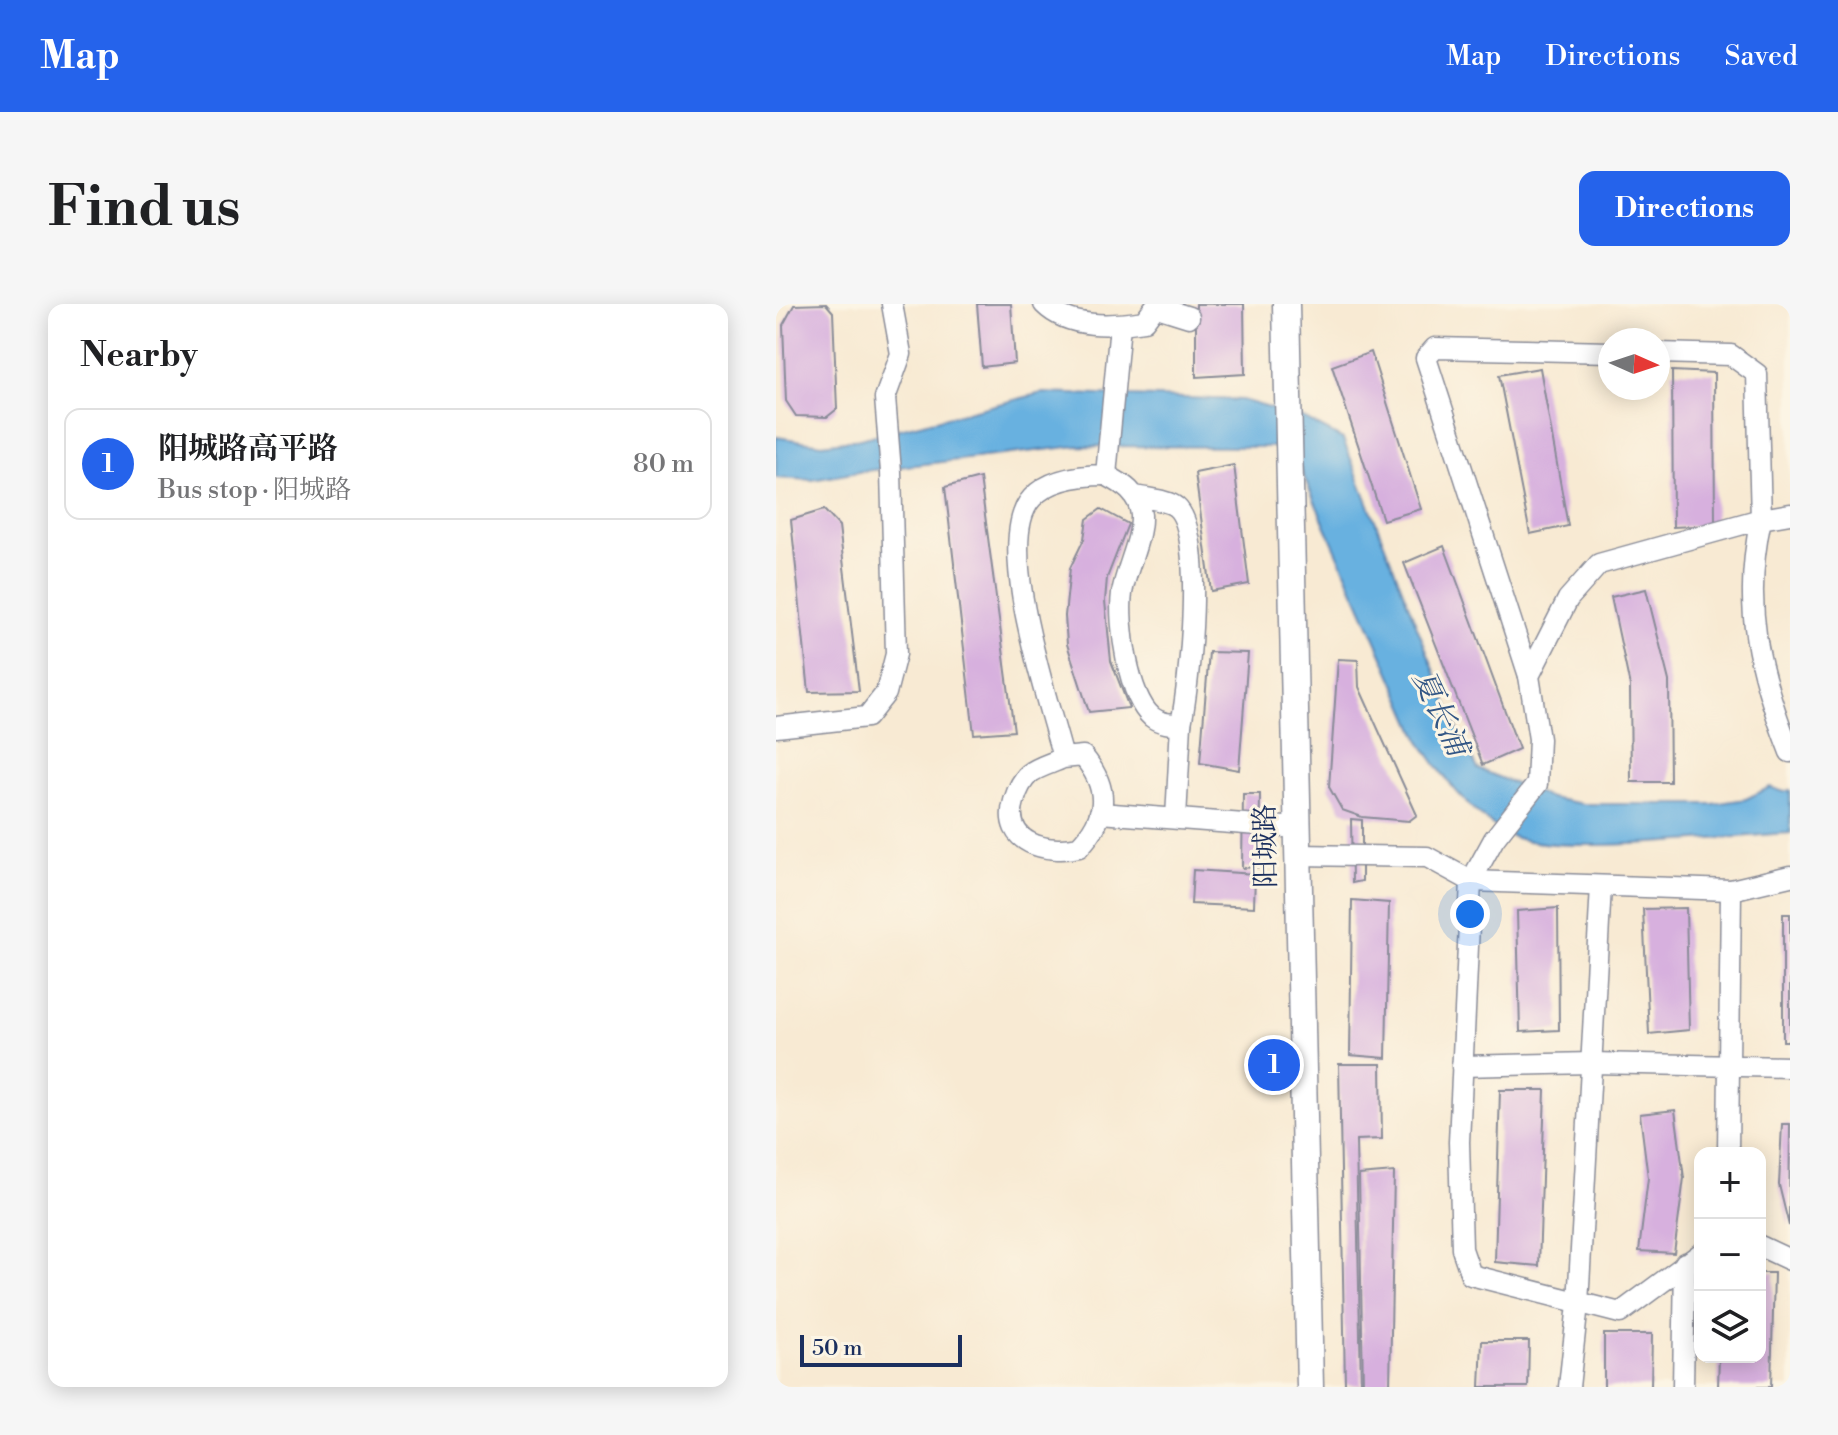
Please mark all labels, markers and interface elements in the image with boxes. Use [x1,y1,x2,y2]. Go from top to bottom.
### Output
text: Map [40,33,120,80]
text: Map [1446,39,1501,74]
text: Directions [1545,39,1680,74]
text: Saved [1724,39,1798,74]
button: Directions [1579,171,1790,246]
text: Find us [48,173,241,243]
north arrow [1598,328,1670,400]
text: Nearby [80,335,198,377]
text: 阳城路高平路 [158,430,338,468]
text: 1 [102,448,114,480]
text: 80 m [633,448,694,480]
text: Bus stop · 阳城路 [158,474,351,506]
water label: 夏长浦 [1404,664,1478,766]
street label: 阳城路 [1248,804,1284,888]
your location [1450,894,1490,934]
pin: 1 [1248,1035,1300,1095]
map controls [1694,1147,1766,1363]
button: + [1694,1147,1766,1219]
button: − [1694,1219,1766,1291]
button: layers [1694,1291,1766,1363]
scale bar [800,1331,962,1367]
text: 50 m [812,1335,863,1362]

